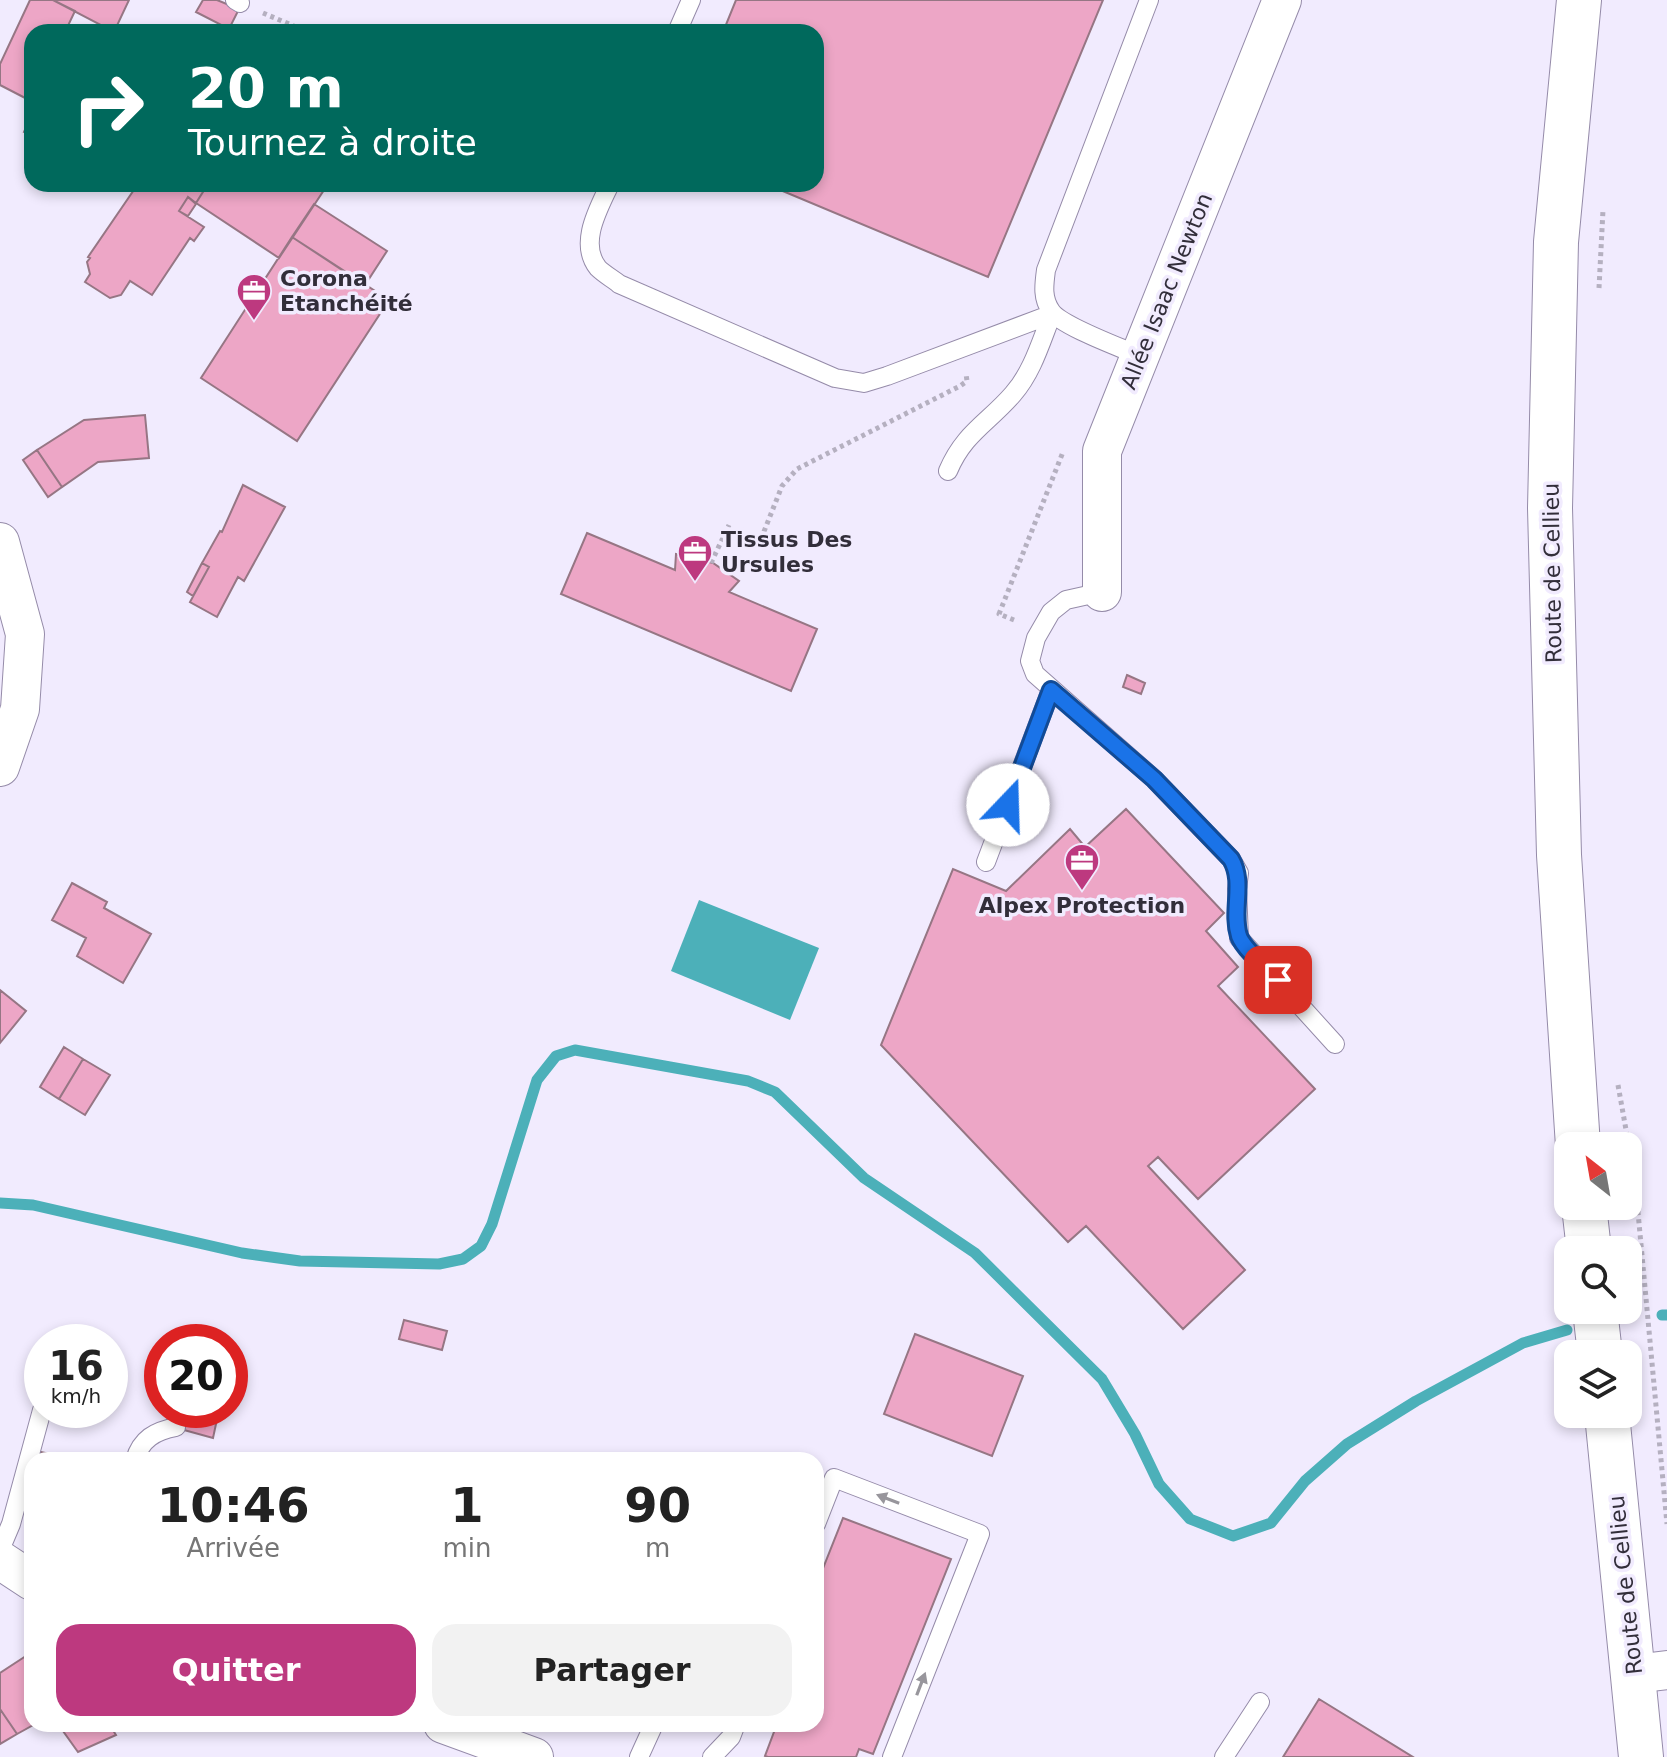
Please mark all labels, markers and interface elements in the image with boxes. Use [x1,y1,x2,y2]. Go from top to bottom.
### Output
text: 20 m [188,55,344,120]
icon: right [56,56,160,160]
text: Tournez à droite [188,122,477,163]
street label: Allée Isaac Newton [1116,189,1217,393]
place label: Corona Etanchéité [280,266,413,316]
office icon: Corona Etanchéité [235,272,273,322]
street label: Route de Cellieu [1538,483,1567,663]
place label: Tissus Des Ursules [721,527,852,577]
office icon: Tissus Des Ursules [676,533,714,583]
position arrow [966,763,1050,847]
office icon: Alpex Protection [1063,842,1101,892]
place label: Alpex Protection [979,893,1185,918]
pin [1244,946,1312,1014]
icon: arrive [1256,958,1300,1002]
north arrow [1554,1132,1642,1220]
map controls [1554,1132,1642,1428]
button: search [1554,1236,1642,1324]
speed limit sign: 20 [144,1324,248,1428]
button: layers [1554,1340,1642,1428]
text: 16 [48,1343,104,1389]
text: km/h [51,1384,101,1408]
text: 10:46 [157,1477,310,1533]
text: 1 [450,1477,484,1533]
text: 90 [624,1477,691,1533]
one-way arrow [876,1492,900,1505]
street label: Route de Cellieu [1604,1494,1647,1676]
text: Arrivée [187,1533,280,1563]
text: min [442,1533,492,1563]
text: m [645,1533,670,1563]
button: Quitter [56,1624,416,1716]
button: Partager [432,1624,792,1716]
one-way arrow [915,1672,928,1696]

